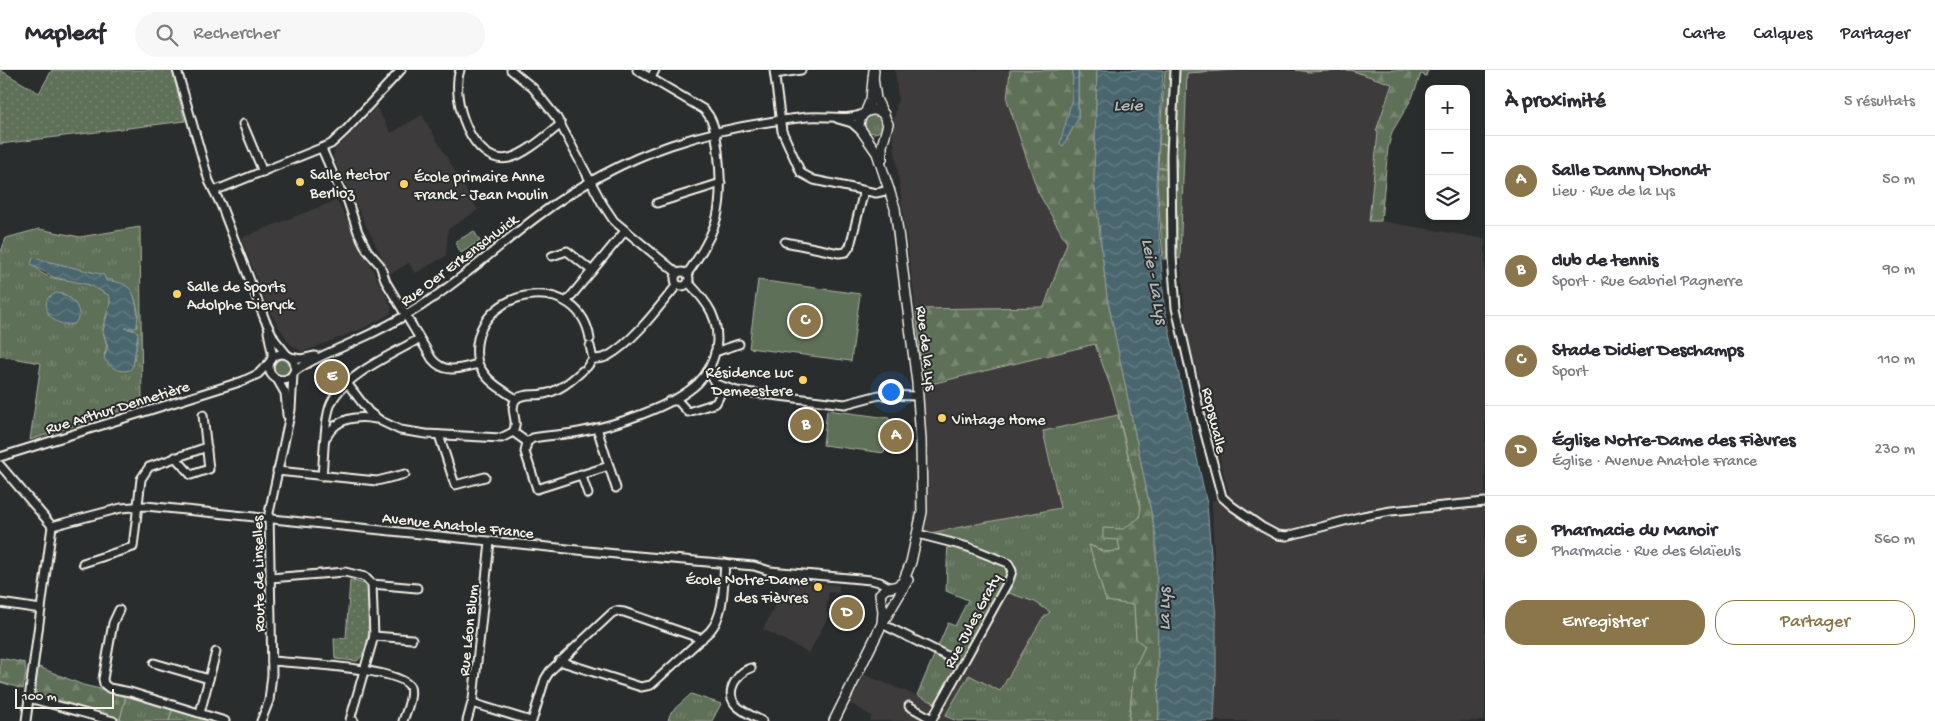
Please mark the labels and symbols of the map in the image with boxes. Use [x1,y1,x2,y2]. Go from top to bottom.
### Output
water label: Leie [1113,96,1143,117]
place label: Salle Hector Berlioz [309,167,390,204]
place label: École primaire Anne Franck - Jean Moulin [413,169,548,206]
marker: Salle Hector Berlioz [294,176,306,188]
marker: École primaire Anne Franck - Jean Moulin [398,178,410,190]
street label: Rue Oer Erkenschwick [398,210,524,312]
water label: Leie - La Lys [1136,237,1172,328]
place label: Salle de Sports Adolphe Dieryck [187,279,296,316]
marker: Salle de Sports Adolphe Dieryck [171,288,183,300]
pin: C [789,302,821,340]
street label: Rue de la Lys [910,305,939,393]
pin: E [316,358,348,396]
place label: Résidence Luc Demeestere [705,365,794,402]
marker: Résidence Luc Demeestere [797,374,809,386]
street label: Rue Arthur Dennetière [44,378,193,440]
your location [878,379,904,405]
street label: Ropswalle [1196,386,1230,456]
pin: B [790,406,822,444]
marker: Vintage Home [936,412,948,424]
place label: Vintage Home [951,412,1046,431]
pin: A [880,417,912,455]
street label: Avenue Anatole France [381,510,535,545]
street label: Route de Linselles [250,514,271,632]
street label: Rue Jules Graty [941,571,1007,672]
place label: École Notre-Dame des Fièvres [686,572,809,609]
marker: École Notre-Dame des Fièvres [812,581,824,593]
street label: Rue Léon Blum [456,583,485,677]
water label: La Lys [1155,585,1176,630]
pin: D [831,594,863,632]
scale bar [15,686,114,709]

